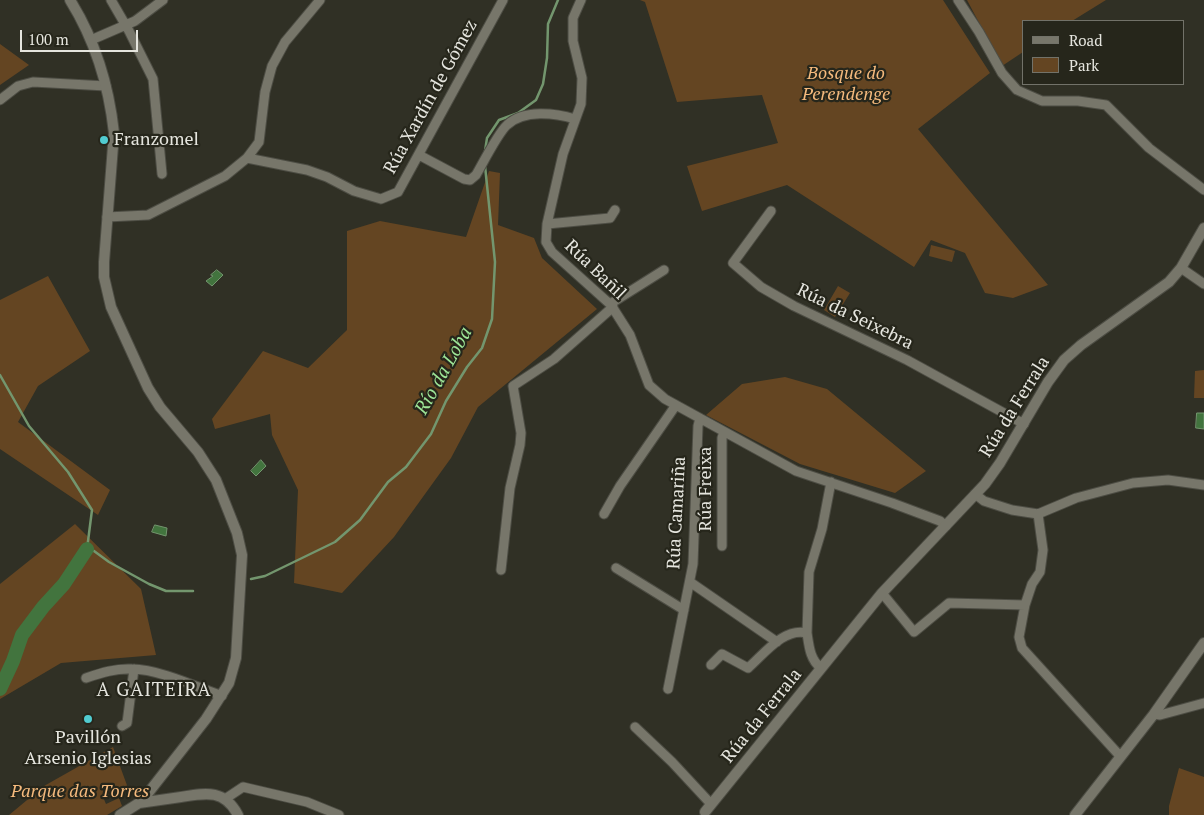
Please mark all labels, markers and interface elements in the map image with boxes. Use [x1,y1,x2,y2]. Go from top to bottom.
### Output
street label: Rúa Xardín de Gómez [380,16,482,178]
scale bar [22,20,140,52]
legend [1022,20,1184,85]
text: 100 m [28,29,69,49]
text: Road [1069,30,1102,50]
text: Park [1069,55,1099,75]
park label: Bosque do Perendenge [802,63,890,106]
place label: Franzomel [114,129,199,151]
marker: Franzomel [98,134,110,146]
street label: Rúa Bañil [560,236,630,304]
street label: Rúa da Seixebra [793,279,917,355]
water label: Río da Loba [411,323,477,419]
street label: Rúa da Ferrala [975,353,1055,461]
street label: Rúa Freixa [695,447,717,531]
street label: Rúa Camariña [663,456,691,570]
street label: Rúa da Ferrala [717,665,807,767]
district label: A GAITEIRA [95,680,213,702]
marker: Pavillón Arsenio Iglesias [82,713,94,725]
place label: Pavillón Arsenio Iglesias [25,727,151,770]
park label: Parque das Torres [11,781,149,803]

